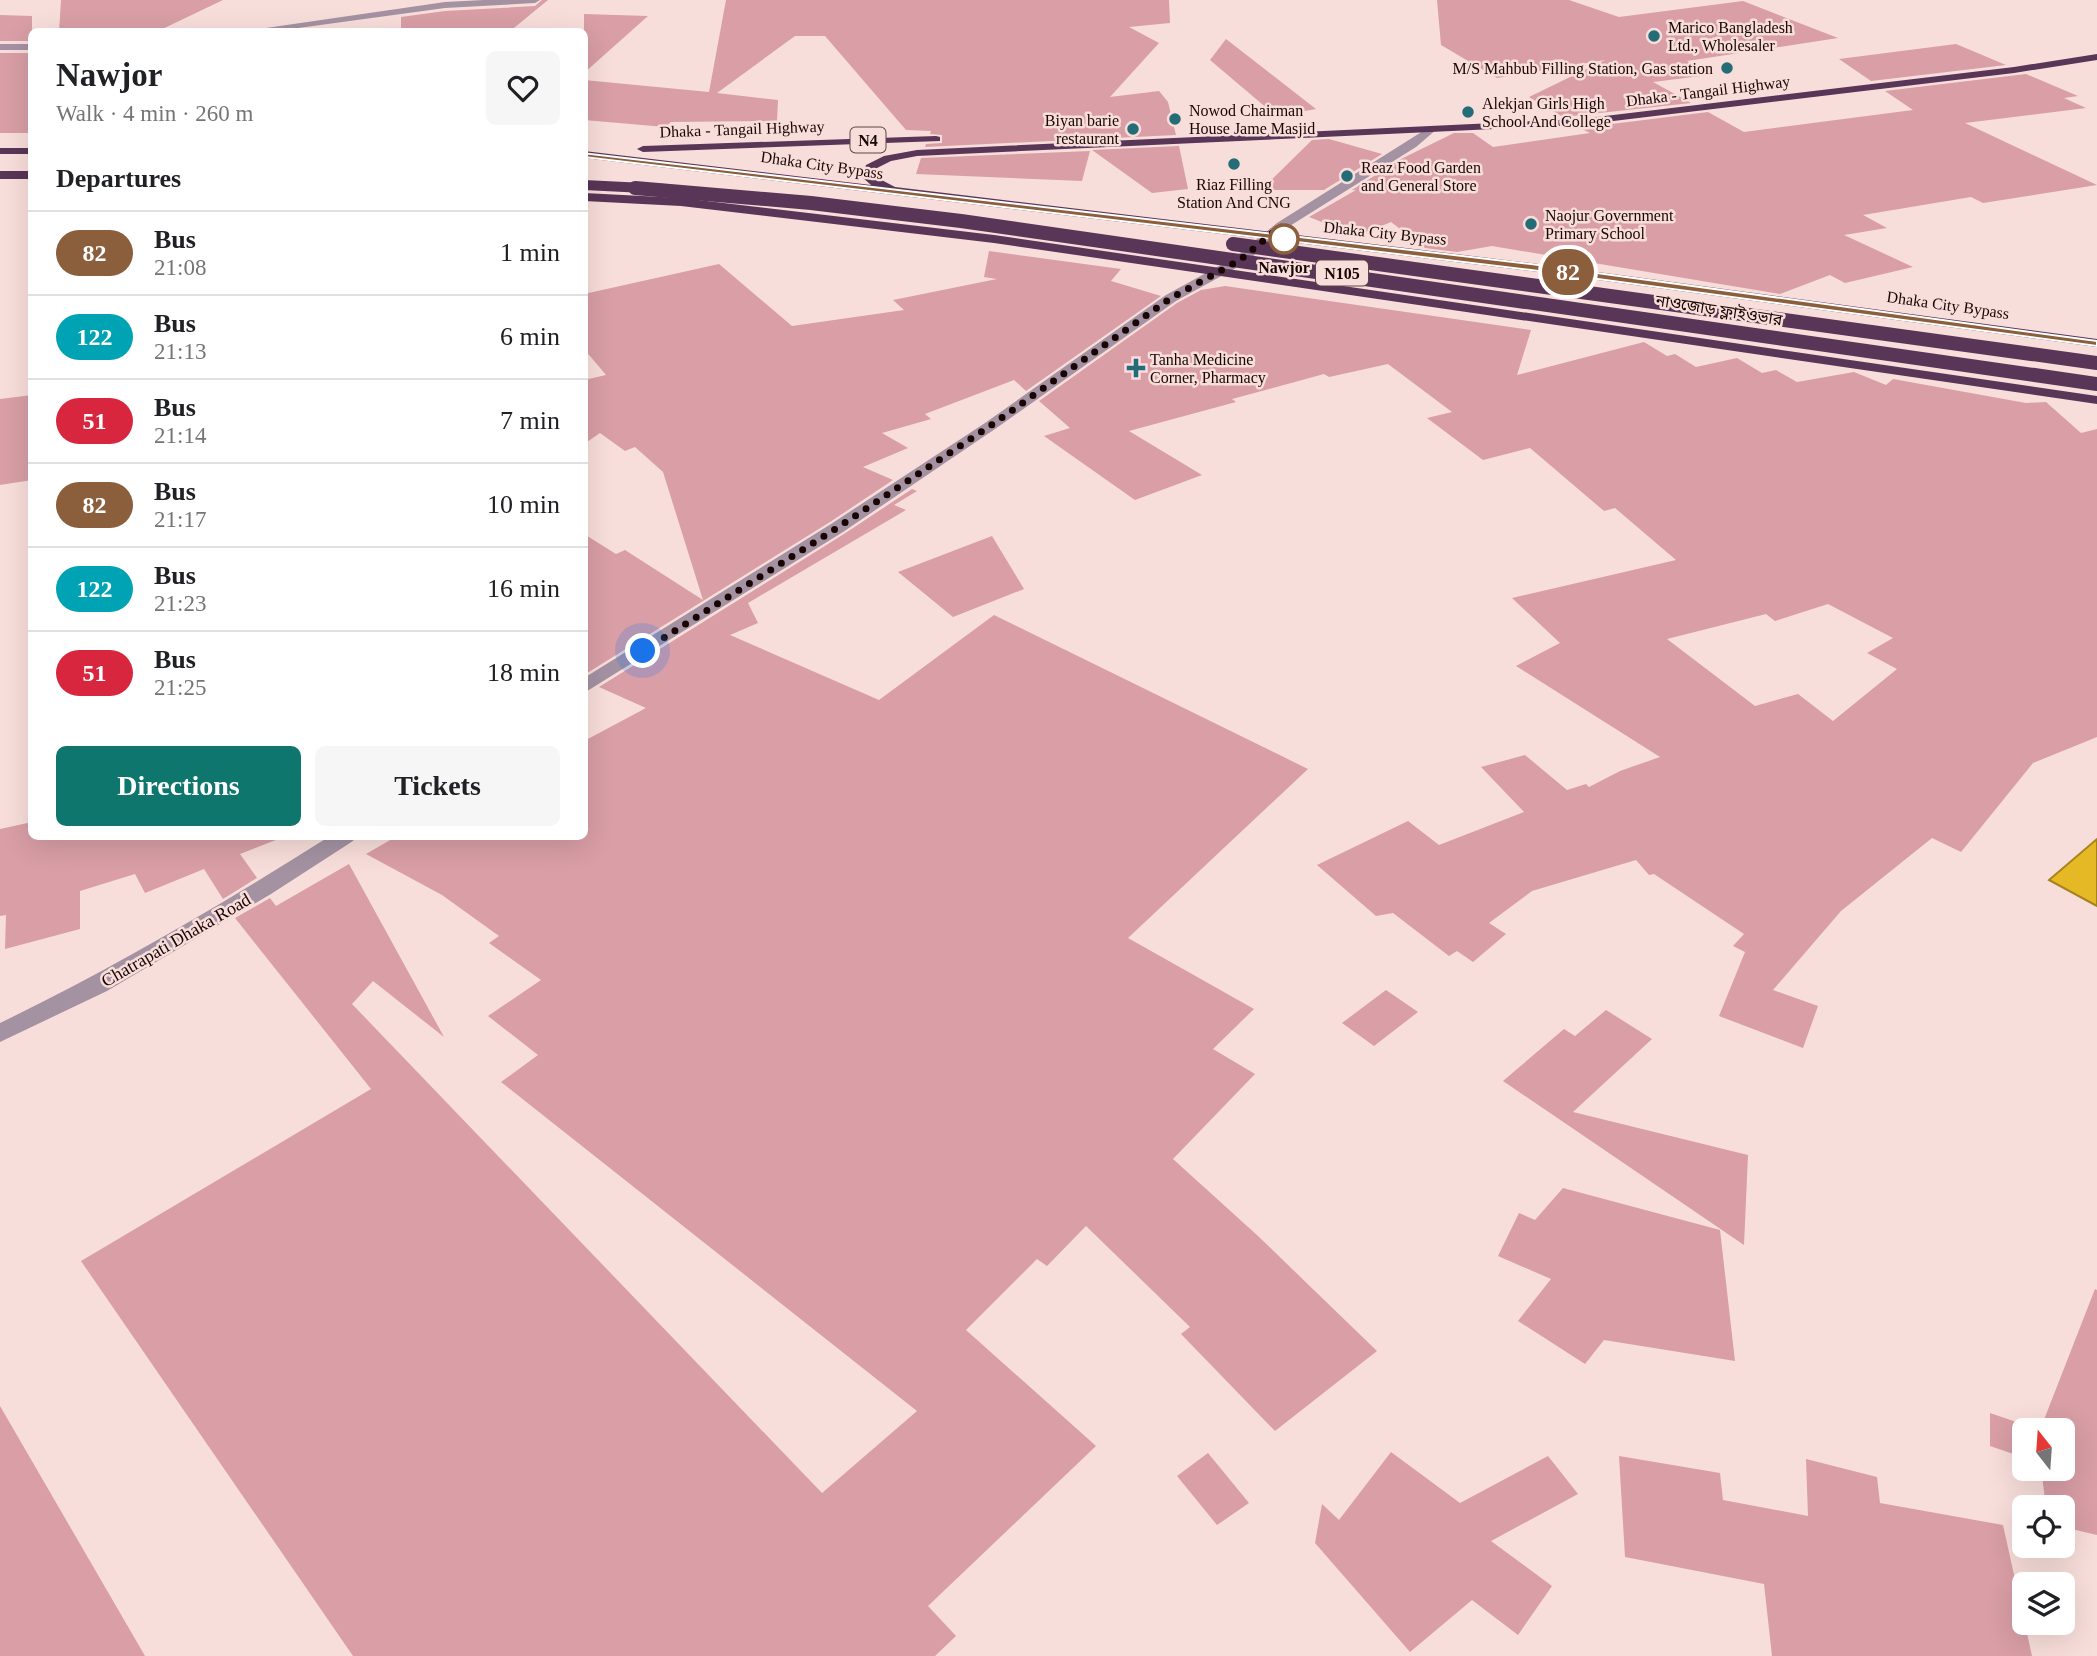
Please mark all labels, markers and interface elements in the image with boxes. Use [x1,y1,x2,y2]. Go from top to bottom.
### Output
place label: Marico Bangladesh Ltd., Wholesaler [1668,19,1793,54]
marker: Marico Bangladesh Ltd., Wholesaler [1646,28,1662,44]
button: heart [486,51,560,125]
text: Nawjor [56,57,162,93]
place label: M/S Mahbub Filling Station, Gas station [1453,60,1713,78]
marker: M/S Mahbub Filling Station, Gas station [1719,60,1735,76]
street label: Dhaka - Tangail Highway [1625,72,1791,110]
place label: Alekjan Girls High School And College [1482,95,1611,131]
text: Walk · 4 min · 260 m [56,101,253,126]
place label: Nowod Chairman House Jame Masjid [1189,102,1315,138]
marker: Alekjan Girls High School And College [1460,104,1476,120]
marker: Nowod Chairman House Jame Masjid [1167,111,1183,127]
place label: Biyan barie restaurant [1045,112,1120,147]
street label: Dhaka - Tangail Highway [659,118,825,141]
marker: Biyan barie restaurant [1125,121,1141,137]
road number: N4 [850,128,886,152]
street label: Dhaka City Bypass [760,148,884,183]
marker: Riaz Filling Station And CNG [1226,156,1242,172]
place label: Reaz Food Garden and General Store [1361,159,1481,194]
text: Departures [56,164,181,193]
marker: Reaz Food Garden and General Store [1339,168,1355,184]
place label: Riaz Filling Station And CNG [1177,176,1291,211]
place label: Naojur Government Primary School [1545,207,1674,243]
marker: Naojur Government Primary School [1523,216,1539,232]
street label: Dhaka City Bypass [1323,218,1447,249]
marker: Nawjor [1269,224,1299,254]
text: Bus [154,225,196,254]
text: 1 min [500,238,560,267]
text: 82 [83,240,107,266]
line badge: 82 [1536,249,1600,295]
text: 21:08 [154,255,206,280]
place label: Nawjor [1258,259,1310,277]
text: 82 [1556,259,1580,285]
road number: N105 [1316,260,1368,286]
street label: Dhaka City Bypass [1886,288,2010,323]
street label: নাওজোড় ফ্লাইওভার [1653,290,1784,328]
text: Bus [154,309,196,338]
text: 6 min [500,322,560,351]
text: 122 [77,324,113,350]
text: 21:13 [154,339,206,364]
place label: Tanha Medicine Corner, Pharmacy [1150,351,1266,387]
marker: Tanha Medicine Corner, Pharmacy [1128,360,1144,376]
text: Bus [154,393,196,422]
text: 7 min [500,406,560,435]
text: 51 [83,408,107,434]
text: 21:14 [154,423,206,448]
text: Bus [154,477,196,506]
text: 10 min [487,490,560,519]
text: 82 [83,492,107,518]
text: 21:17 [154,507,206,532]
text: Bus [154,561,196,590]
text: 16 min [487,574,560,603]
text: 122 [77,576,113,602]
text: 21:23 [154,591,206,616]
your location [625,633,660,668]
text: Bus [154,645,196,674]
text: 18 min [487,658,560,687]
text: 51 [83,660,107,686]
text: 21:25 [154,675,206,700]
button: Directions [56,746,301,826]
button: Tickets [315,746,560,826]
street label: Chatrapati Dhaka Road [98,889,254,991]
north arrow [2012,1418,2076,1480]
map controls [2012,1418,2075,1635]
button: locate [2012,1495,2075,1558]
button: layers [2012,1572,2075,1635]

